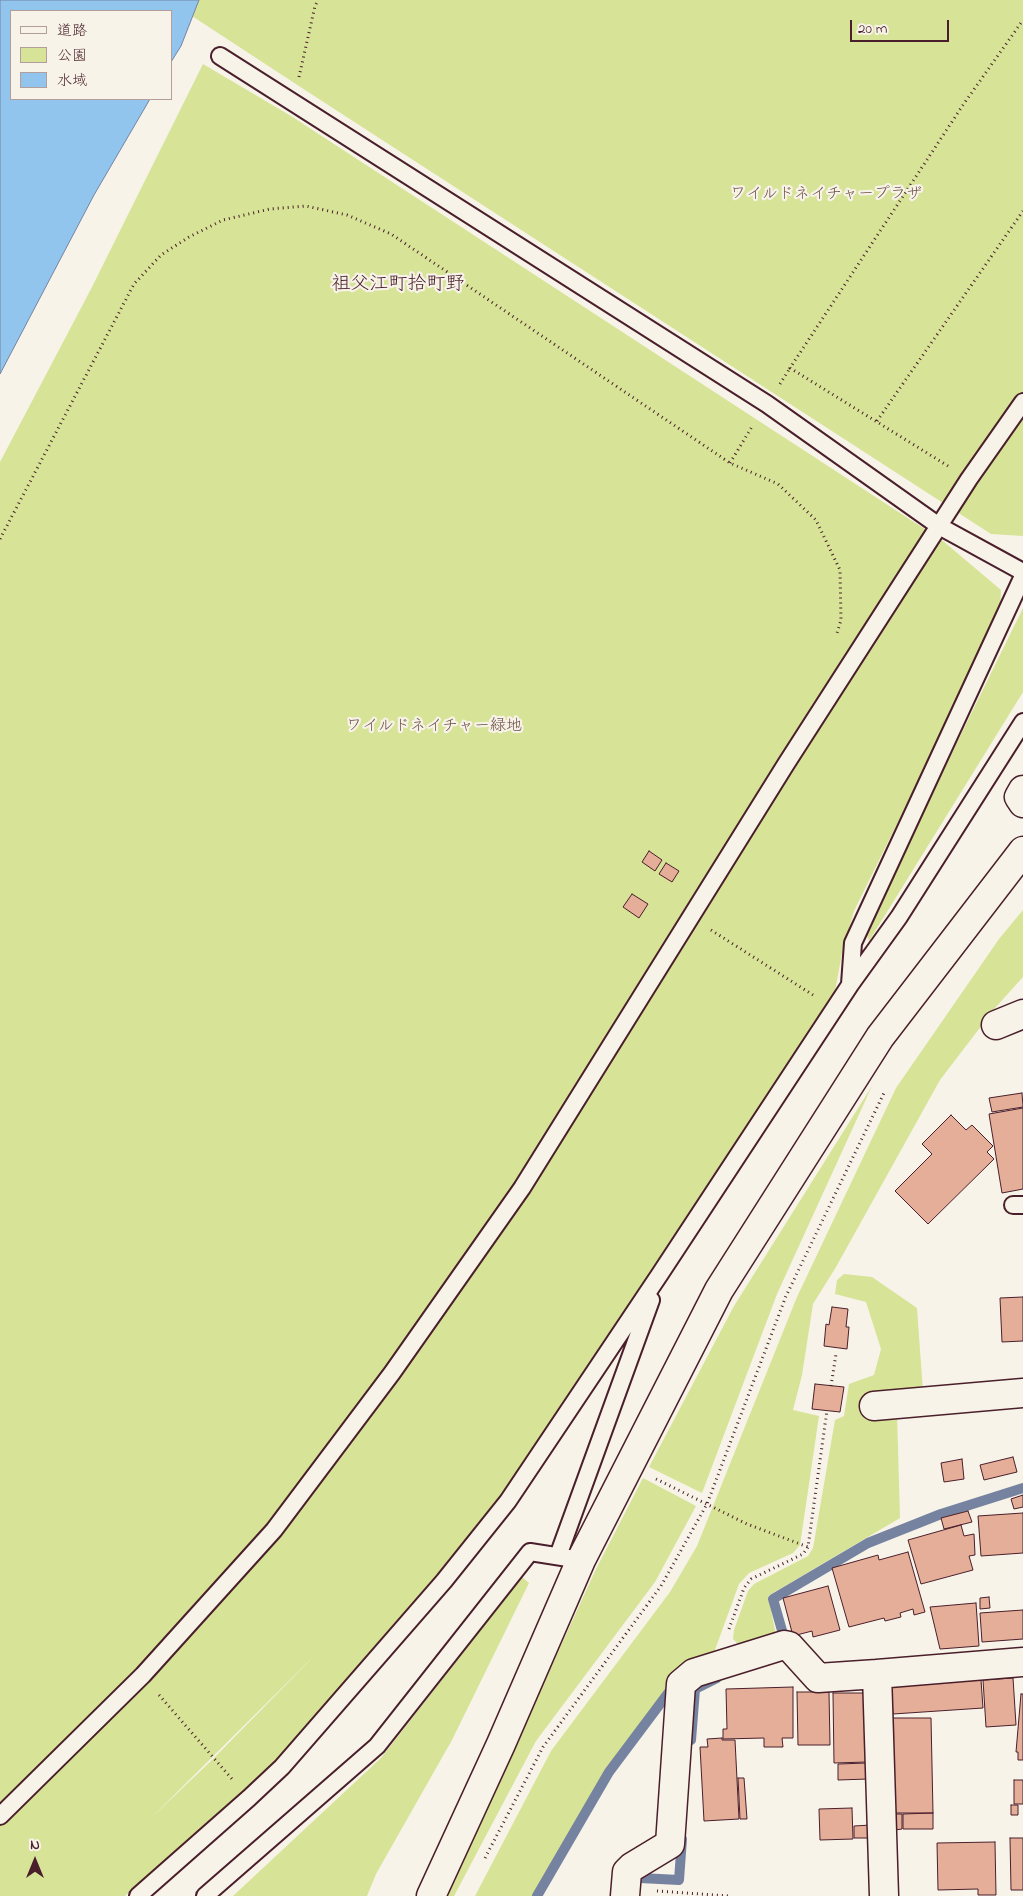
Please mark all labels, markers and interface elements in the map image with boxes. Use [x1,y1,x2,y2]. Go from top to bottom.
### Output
legend [10,10,172,100]
scale bar [853,10,952,42]
text: 20 m [858,18,887,40]
text: 道路 [57,20,87,42]
text: 公園 [57,45,87,67]
text: 水域 [57,70,87,92]
park label: ワイルドネイチャープラザ [730,185,922,205]
district label: 祖父江町拾町野 [332,275,464,297]
park label: ワイルドネイチャー緑地 [346,717,522,737]
text: N [30,1835,40,1856]
north arrow [10,1836,60,1886]

